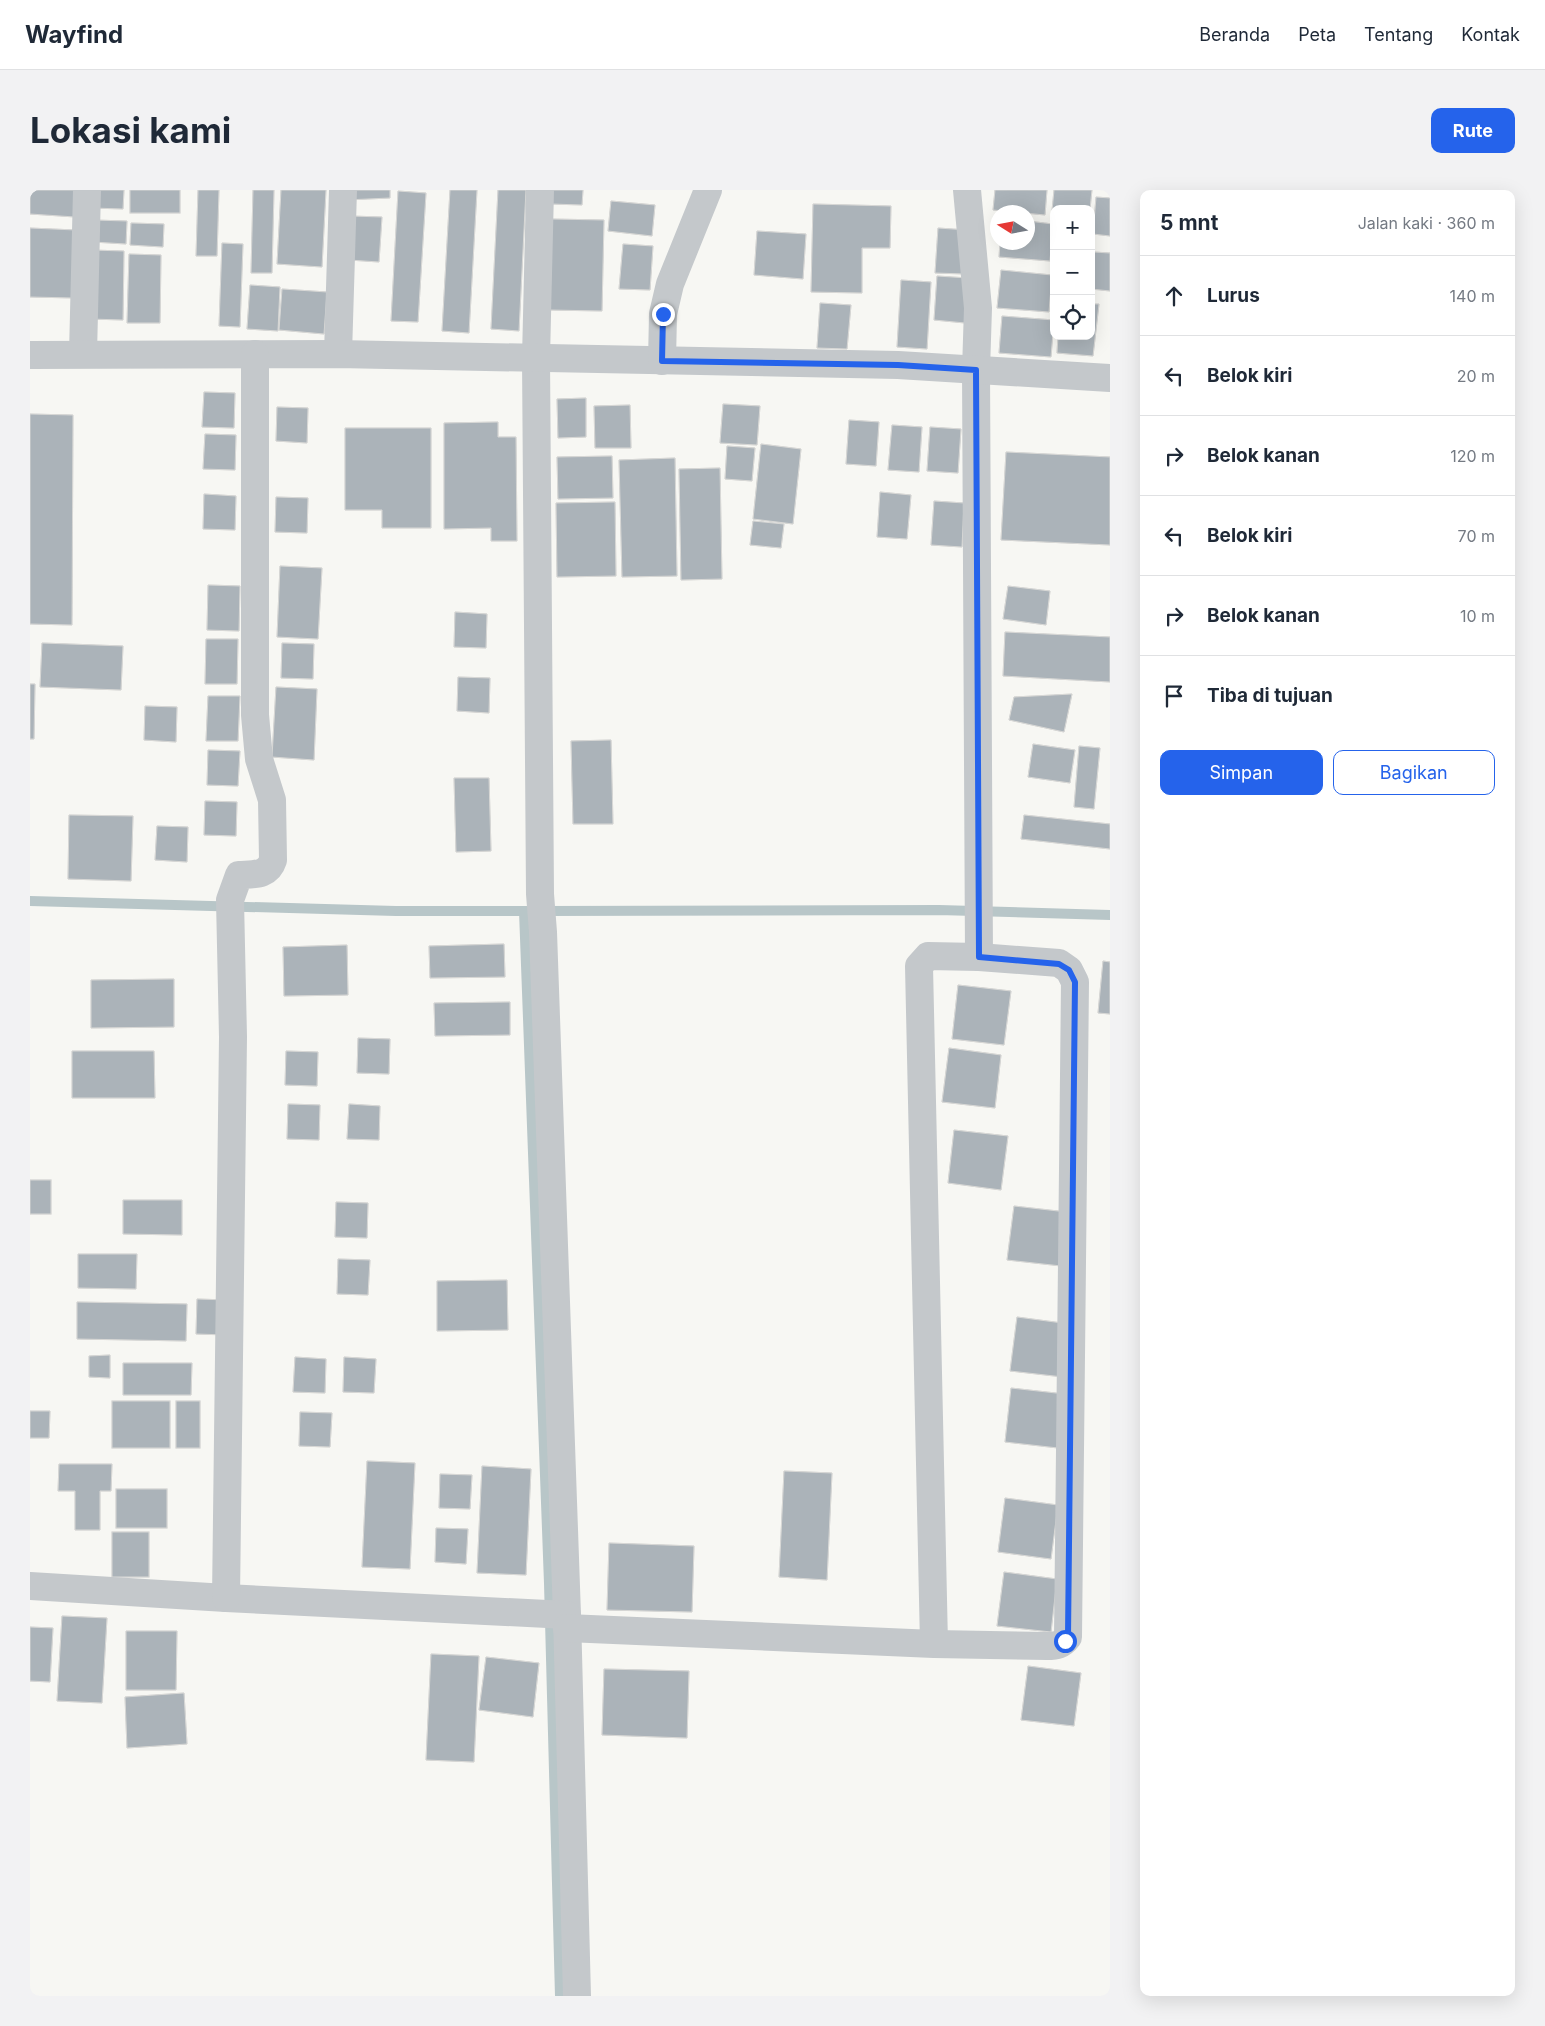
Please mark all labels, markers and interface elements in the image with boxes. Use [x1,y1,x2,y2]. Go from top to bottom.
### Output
text: Wayfind [25,20,123,49]
text: Beranda [1199,24,1270,45]
text: Peta [1298,24,1336,45]
text: Tentang [1364,24,1433,45]
text: Kontak [1461,24,1520,45]
button: Rute [1431,108,1515,153]
text: Lokasi kami [30,109,231,151]
north arrow [990,205,1035,250]
map controls [1050,205,1095,340]
button: + [1050,205,1095,250]
text: 5 mnt [1160,210,1218,235]
text: Jalan kaki · 360 m [1358,213,1495,233]
button: − [1050,250,1095,295]
icon: ahead [1160,282,1188,310]
text: Lurus [1207,284,1260,307]
text: 140 m [1450,286,1495,306]
button: locate [1050,295,1095,340]
route end [652,303,675,326]
icon: left [1160,362,1188,390]
text: Belok kiri [1207,364,1292,387]
text: 20 m [1457,366,1495,386]
icon: right [1160,442,1188,470]
text: Belok kanan [1207,444,1320,467]
text: 120 m [1450,446,1495,466]
icon: left [1160,522,1188,550]
text: Belok kiri [1207,524,1292,547]
text: 70 m [1458,526,1495,546]
icon: right [1160,602,1188,630]
text: Belok kanan [1207,604,1320,627]
text: 10 m [1460,606,1495,626]
icon: arrive [1160,682,1188,710]
text: Tiba di tujuan [1207,684,1333,707]
button: Simpan [1160,750,1323,795]
button: Bagikan [1333,750,1495,795]
route start [1054,1630,1077,1653]

